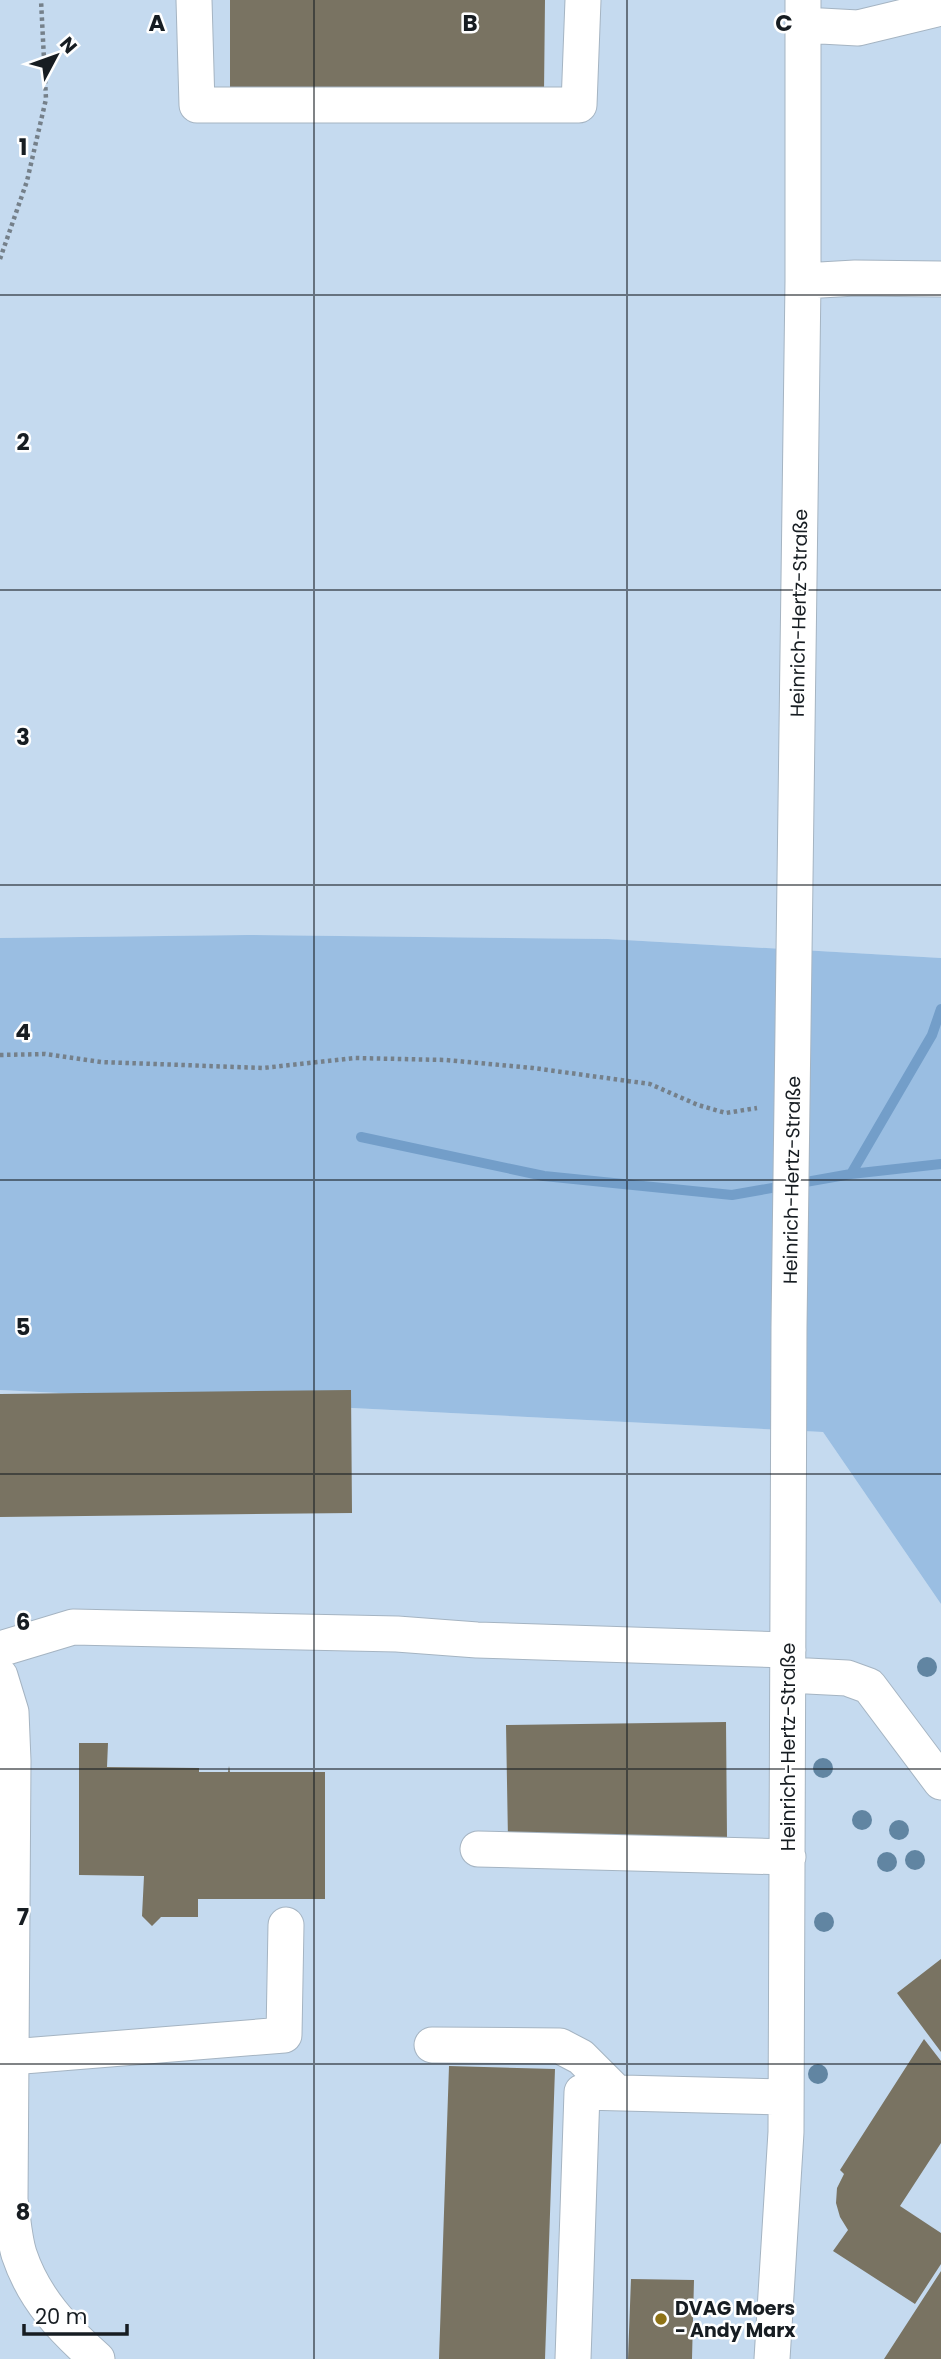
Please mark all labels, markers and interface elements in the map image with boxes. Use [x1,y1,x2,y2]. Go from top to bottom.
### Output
text: A [149,7,166,39]
text: B [462,7,478,39]
text: C [775,7,793,39]
north arrow [21,21,91,91]
text: N [54,31,83,59]
text: 1 [19,131,27,163]
text: 2 [16,426,30,458]
street label: Heinrich-Hertz-Straße [784,509,814,717]
text: 3 [16,721,30,753]
text: 4 [15,1016,31,1048]
street label: Heinrich-Hertz-Straße [777,1076,807,1284]
text: 5 [16,1311,30,1343]
text: 6 [16,1606,30,1638]
street label: Heinrich-Hertz-Straße [775,1643,802,1851]
text: 7 [17,1901,29,1933]
text: 8 [16,2196,30,2228]
scale bar [24,2292,128,2336]
place label: DVAG Moers - Andy Marx [675,2295,796,2344]
text: 20 m [35,2302,88,2331]
marker: DVAG Moers - Andy Marx [653,2311,669,2327]

